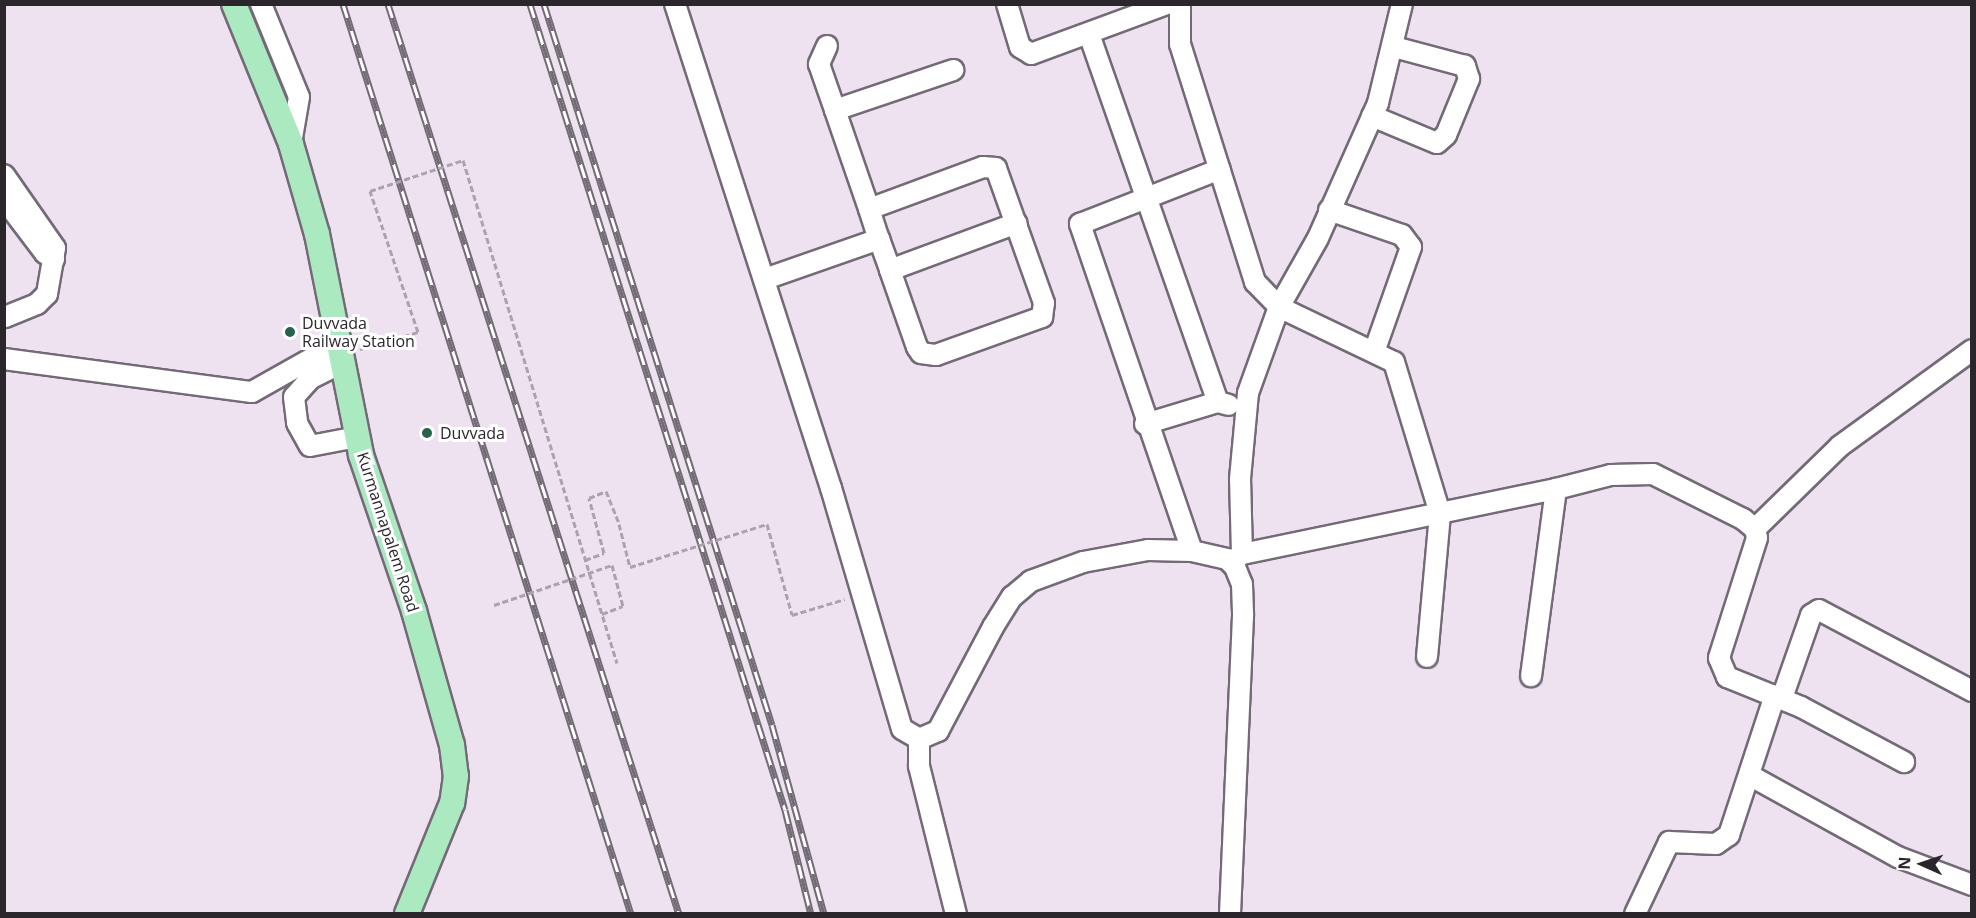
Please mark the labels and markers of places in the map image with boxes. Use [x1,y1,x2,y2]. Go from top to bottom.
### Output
place label: Duvvada Railway Station [302,313,415,351]
marker: Duvvada Railway Station [283,325,297,339]
place label: Duvvada [440,423,505,443]
marker: Duvvada [418,424,436,442]

